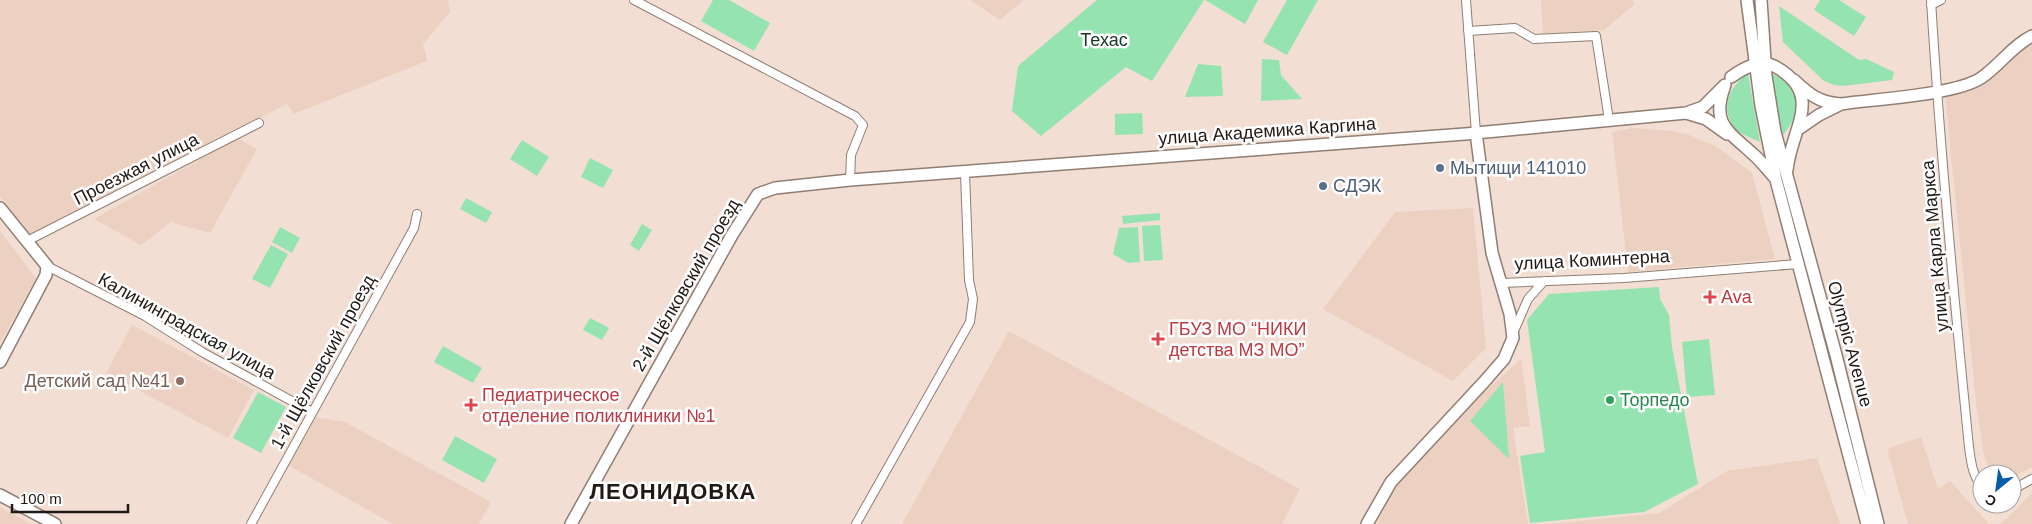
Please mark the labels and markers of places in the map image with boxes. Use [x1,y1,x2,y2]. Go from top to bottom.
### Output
place label: Мытищи 141010 [1450,158,1586,178]
marker: Мытищи 141010 [1434,162,1446,174]
place label: СДЭК [1333,176,1382,196]
marker: СДЭК [1317,180,1329,192]
place label: Ava [1721,287,1753,307]
marker: Ava [1703,290,1717,304]
place label: ГБУЗ МО “НИКИ детства МЗ МО” [1169,319,1306,360]
marker: ГБУЗ МО “НИКИ детства МЗ МО” [1151,332,1165,346]
place label: Детский сад №41 [25,371,170,391]
marker: Детский сад №41 [174,375,186,387]
place label: Педиатрическое отделение поликлиники №1 [482,385,716,426]
place label: Торпедо [1620,390,1690,410]
marker: Торпедо [1604,394,1616,406]
marker: Педиатрическое отделение поликлиники №1 [464,398,478,412]

